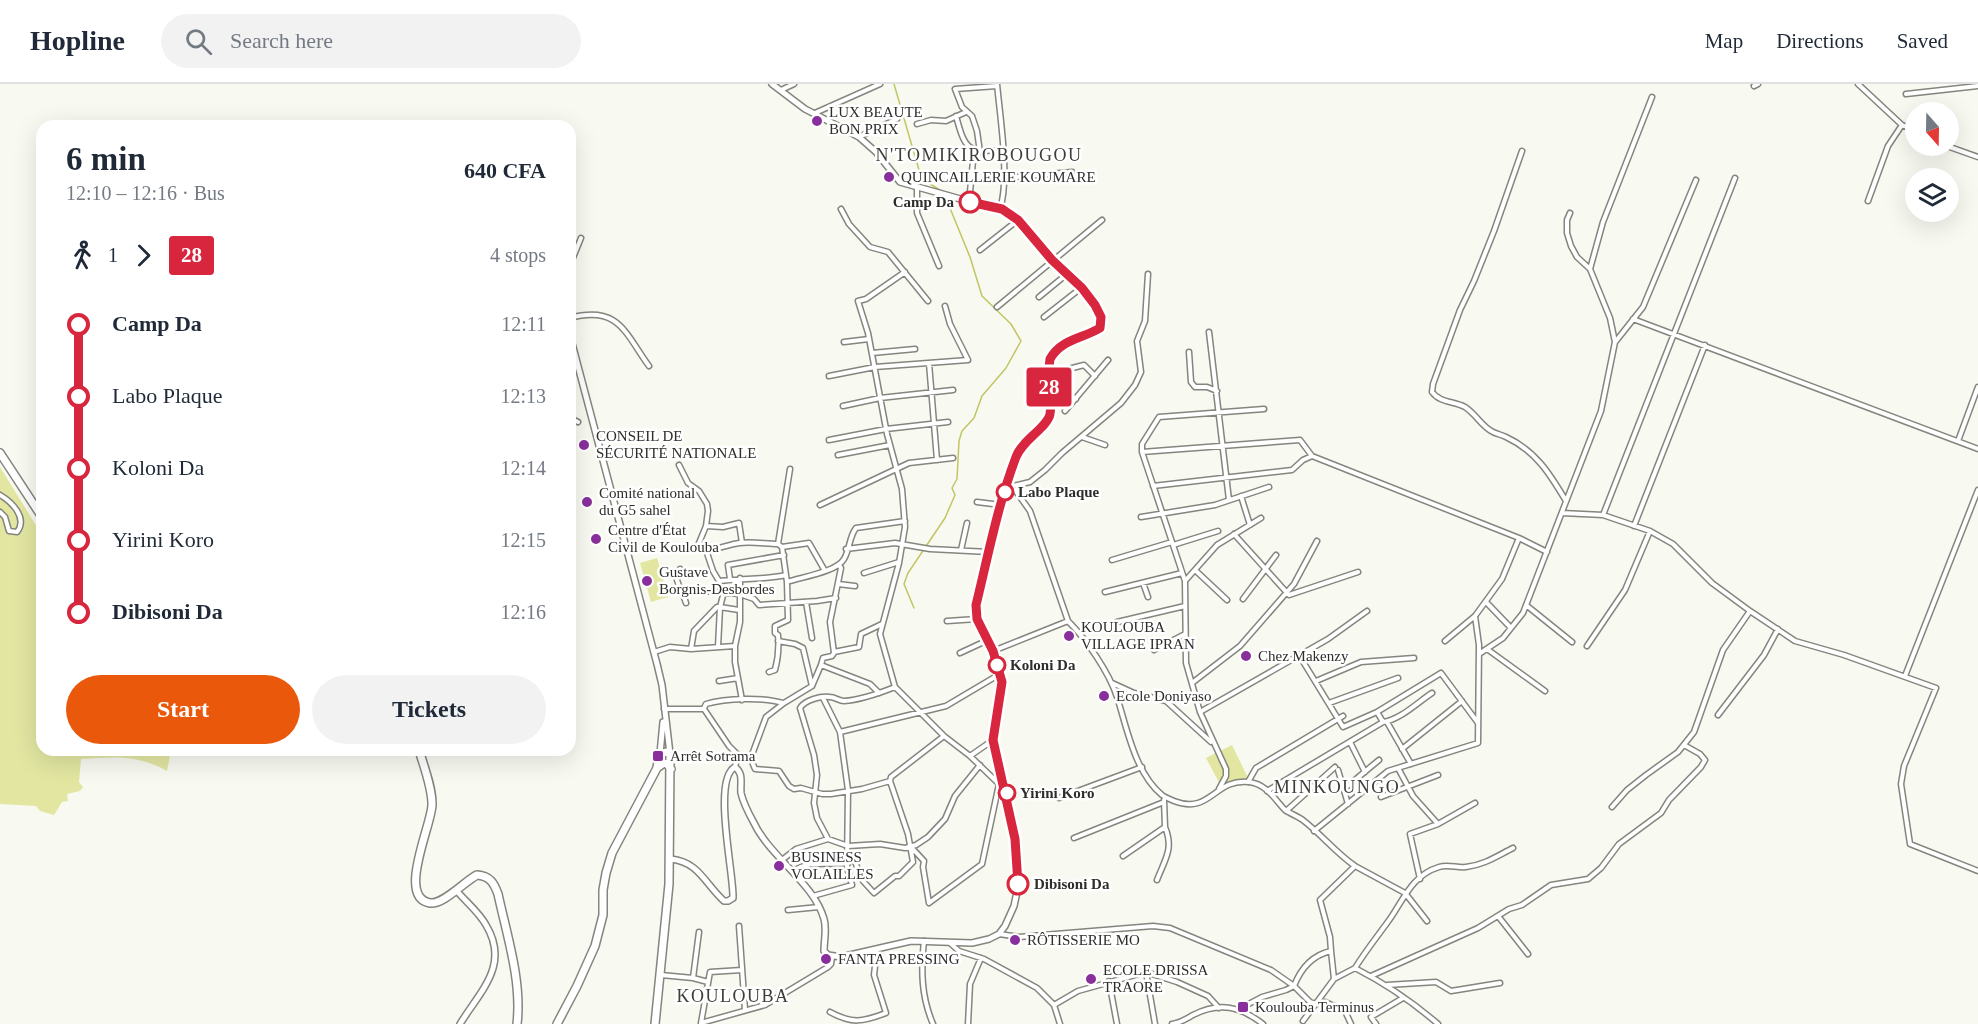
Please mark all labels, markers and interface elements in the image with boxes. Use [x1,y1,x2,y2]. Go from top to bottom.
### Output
search box [161,14,581,68]
text: Hopline [30,25,125,56]
icon: search [182,25,215,58]
text: Search here [230,28,333,53]
text: Map [1705,29,1743,53]
text: Directions [1776,29,1864,53]
text: Saved [1897,29,1948,53]
north arrow [1905,102,1959,156]
map controls [1905,102,1959,222]
place label: LUX BEAUTE BON PRIX [829,104,923,137]
marker: LUX BEAUTE BON PRIX [810,114,824,128]
text: 6 min [66,141,146,177]
district label: N'TOMIKIROBOUGOU [876,145,1082,165]
text: 640 CFA [464,158,546,183]
button: layers [1905,168,1959,222]
place label: QUINCAILLERIE KOUMARE [901,169,1096,185]
marker: QUINCAILLERIE KOUMARE [882,170,896,184]
text: 12:10 – 12:16 · Bus [66,182,225,204]
marker: Camp Da [959,191,981,213]
place label: Camp Da [893,194,954,210]
icon: walk [66,239,99,272]
icon: forward [127,239,160,272]
text: 28 [181,243,202,267]
text: 1 [108,244,118,266]
text: 4 stops [490,244,546,266]
text: Camp Da [112,311,202,336]
text: 12:11 [501,313,546,335]
line badge: 28 [1022,368,1076,406]
text: 28 [1039,375,1060,399]
text: Labo Plaque [112,383,223,408]
text: 12:13 [500,385,546,407]
place label: CONSEIL DE SÉCURITÉ NATIONALE [596,428,756,461]
marker: CONSEIL DE SÉCURITÉ NATIONALE [577,438,591,452]
text: Koloni Da [112,455,204,480]
text: 12:14 [500,457,546,479]
marker: Labo Plaque [996,483,1014,501]
place label: Labo Plaque [1018,484,1100,500]
place label: Comité national du G5 sahel [599,485,695,518]
marker: Comité national du G5 sahel [580,495,594,509]
place label: Centre d'État Civil de Koulouba [608,522,719,555]
text: Yirini Koro [112,527,214,552]
text: 12:15 [500,529,546,551]
marker: Centre d'État Civil de Koulouba [589,532,603,546]
place label: Gustave Borgnis-Desbordes [659,564,775,597]
marker: Gustave Borgnis-Desbordes [640,574,654,588]
text: Dibisoni Da [112,599,223,624]
text: 12:16 [500,601,546,623]
place label: KOULOUBA VILLAGE IPRAN [1081,619,1195,652]
marker: KOULOUBA VILLAGE IPRAN [1062,629,1076,643]
place label: Chez Makenzy [1258,648,1349,664]
marker: Chez Makenzy [1239,649,1253,663]
marker: Koloni Da [988,656,1006,674]
place label: Koloni Da [1010,657,1076,673]
button: Start [66,675,300,744]
button: Tickets [312,675,546,744]
place label: Ecole Doniyaso [1116,688,1211,704]
marker: Ecole Doniyaso [1097,689,1111,703]
place label: Arrêt Sotrama [670,748,756,764]
marker: Arrêt Sotrama [651,749,665,763]
district label: MINKOUNGO [1274,777,1400,797]
marker: Yirini Koro [998,784,1016,802]
place label: Yirini Koro [1020,785,1095,801]
place label: BUSINESS VOLAILLES [791,849,874,882]
marker: BUSINESS VOLAILLES [772,859,786,873]
marker: Dibisoni Da [1007,873,1029,895]
place label: Dibisoni Da [1034,876,1110,892]
place label: RÔTISSERIE MO [1027,932,1140,948]
marker: RÔTISSERIE MO [1008,933,1022,947]
place label: FANTA PRESSING [838,951,960,967]
marker: FANTA PRESSING [819,952,833,966]
place label: ECOLE DRISSA TRAORE [1103,962,1209,995]
marker: ECOLE DRISSA TRAORE [1084,972,1098,986]
district label: KOULOUBA [677,986,790,1006]
place label: Koulouba Terminus [1255,999,1374,1015]
marker: Koulouba Terminus [1236,1000,1250,1014]

